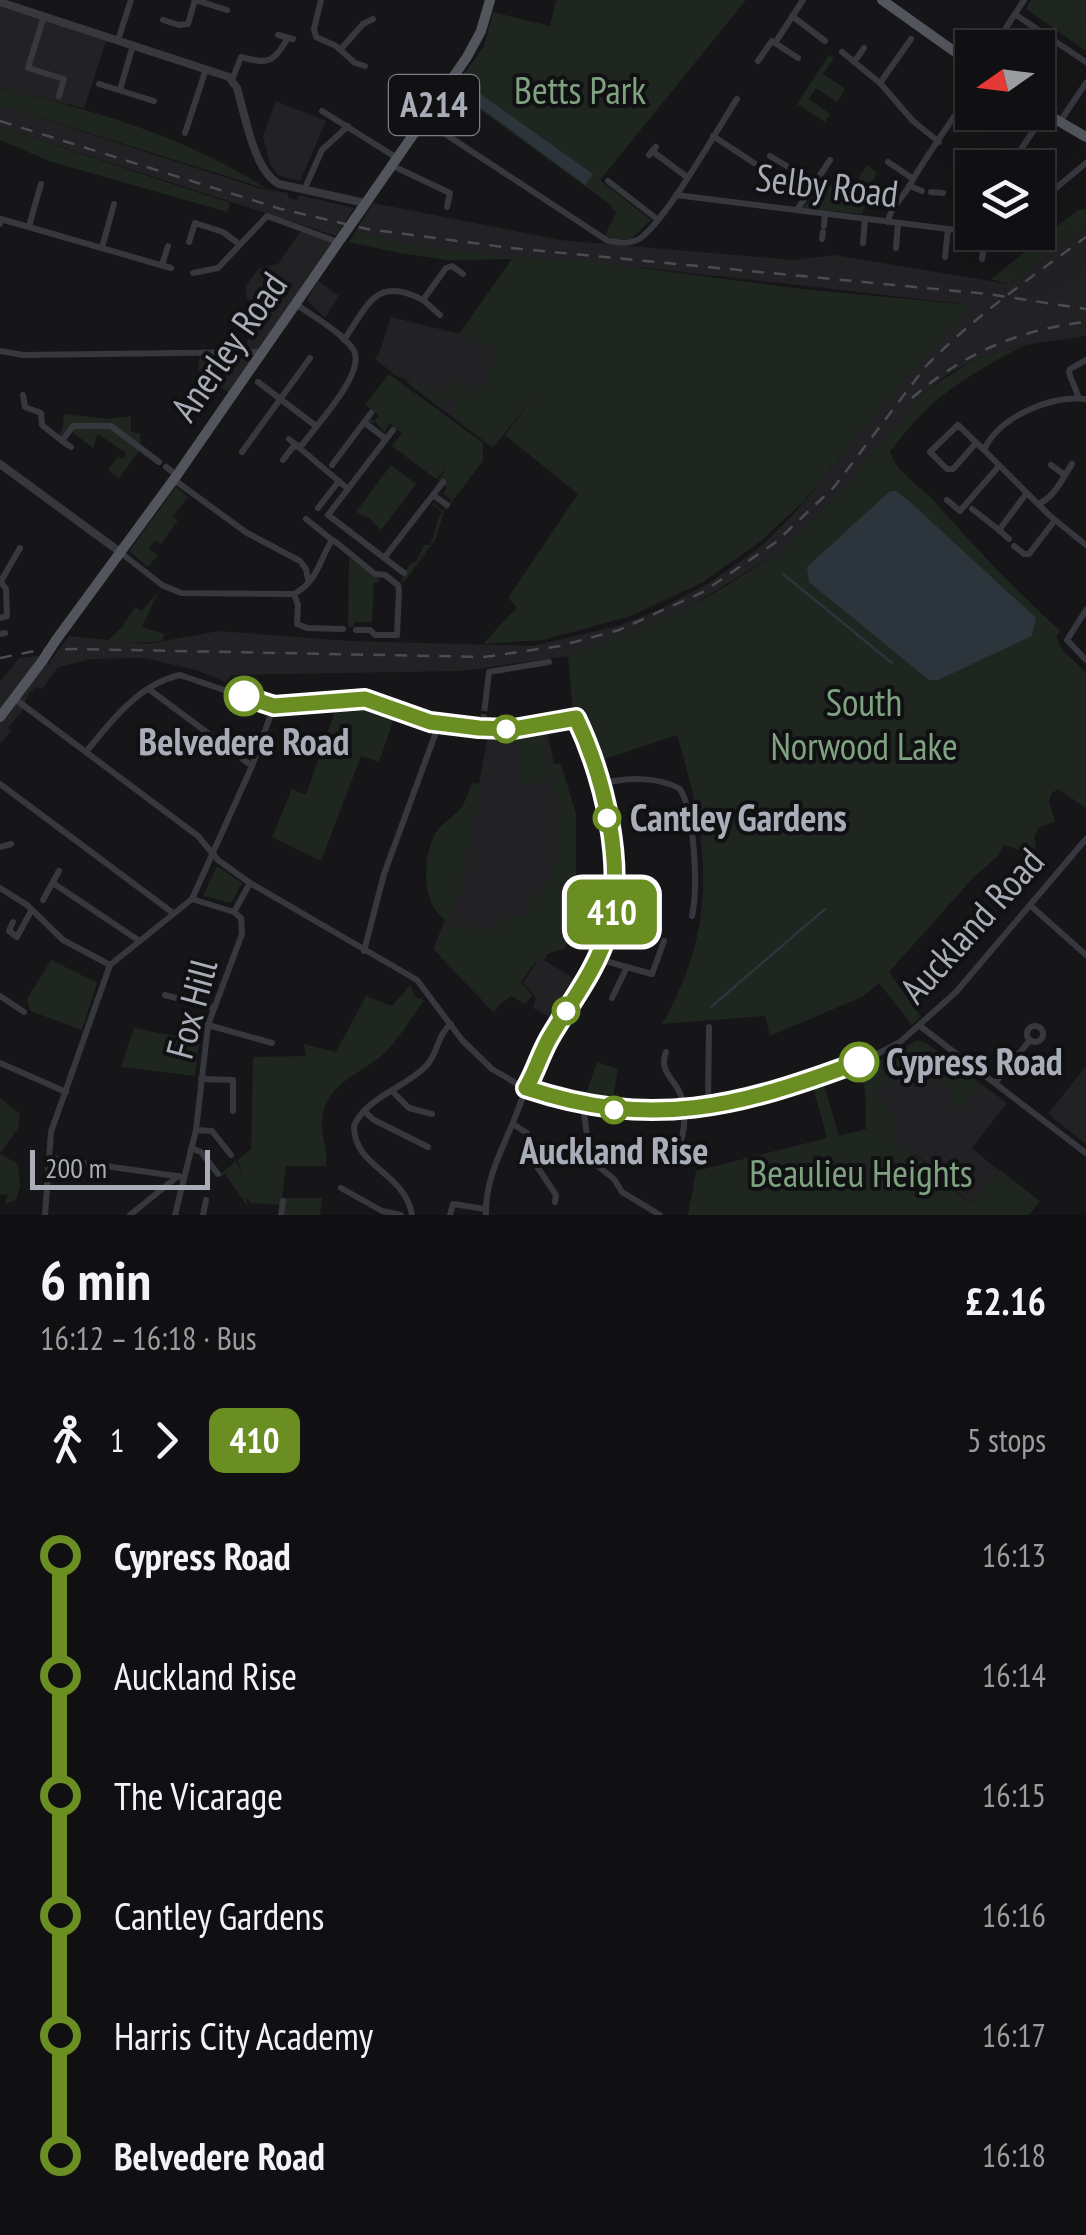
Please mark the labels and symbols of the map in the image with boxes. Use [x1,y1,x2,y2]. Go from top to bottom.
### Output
north arrow [955,30,1055,130]
park label: Betts Park [514,65,646,114]
road number: A214 [389,75,479,135]
street label: Selby Road [753,151,901,218]
street label: Anerley Road [159,262,297,430]
marker: Belvedere Road [225,677,263,715]
park label: South Norwood Lake [770,677,958,770]
place label: Belvedere Road [139,716,349,765]
unlabelled marker [493,716,519,742]
place label: Cantley Gardens [630,792,847,841]
marker: Cantley Gardens [594,805,620,831]
street label: Auckland Road [888,837,1054,1013]
line badge: 410 [554,880,670,944]
street label: Fox Hill [154,954,227,1063]
unlabelled marker [553,998,579,1024]
place label: Cypress Road [886,1036,1063,1085]
marker: Cypress Road [840,1043,878,1081]
marker: Auckland Rise [601,1097,627,1123]
place label: Auckland Rise [519,1125,708,1174]
scale bar [30,1145,210,1190]
park label: Beaulieu Heights [749,1148,973,1197]

